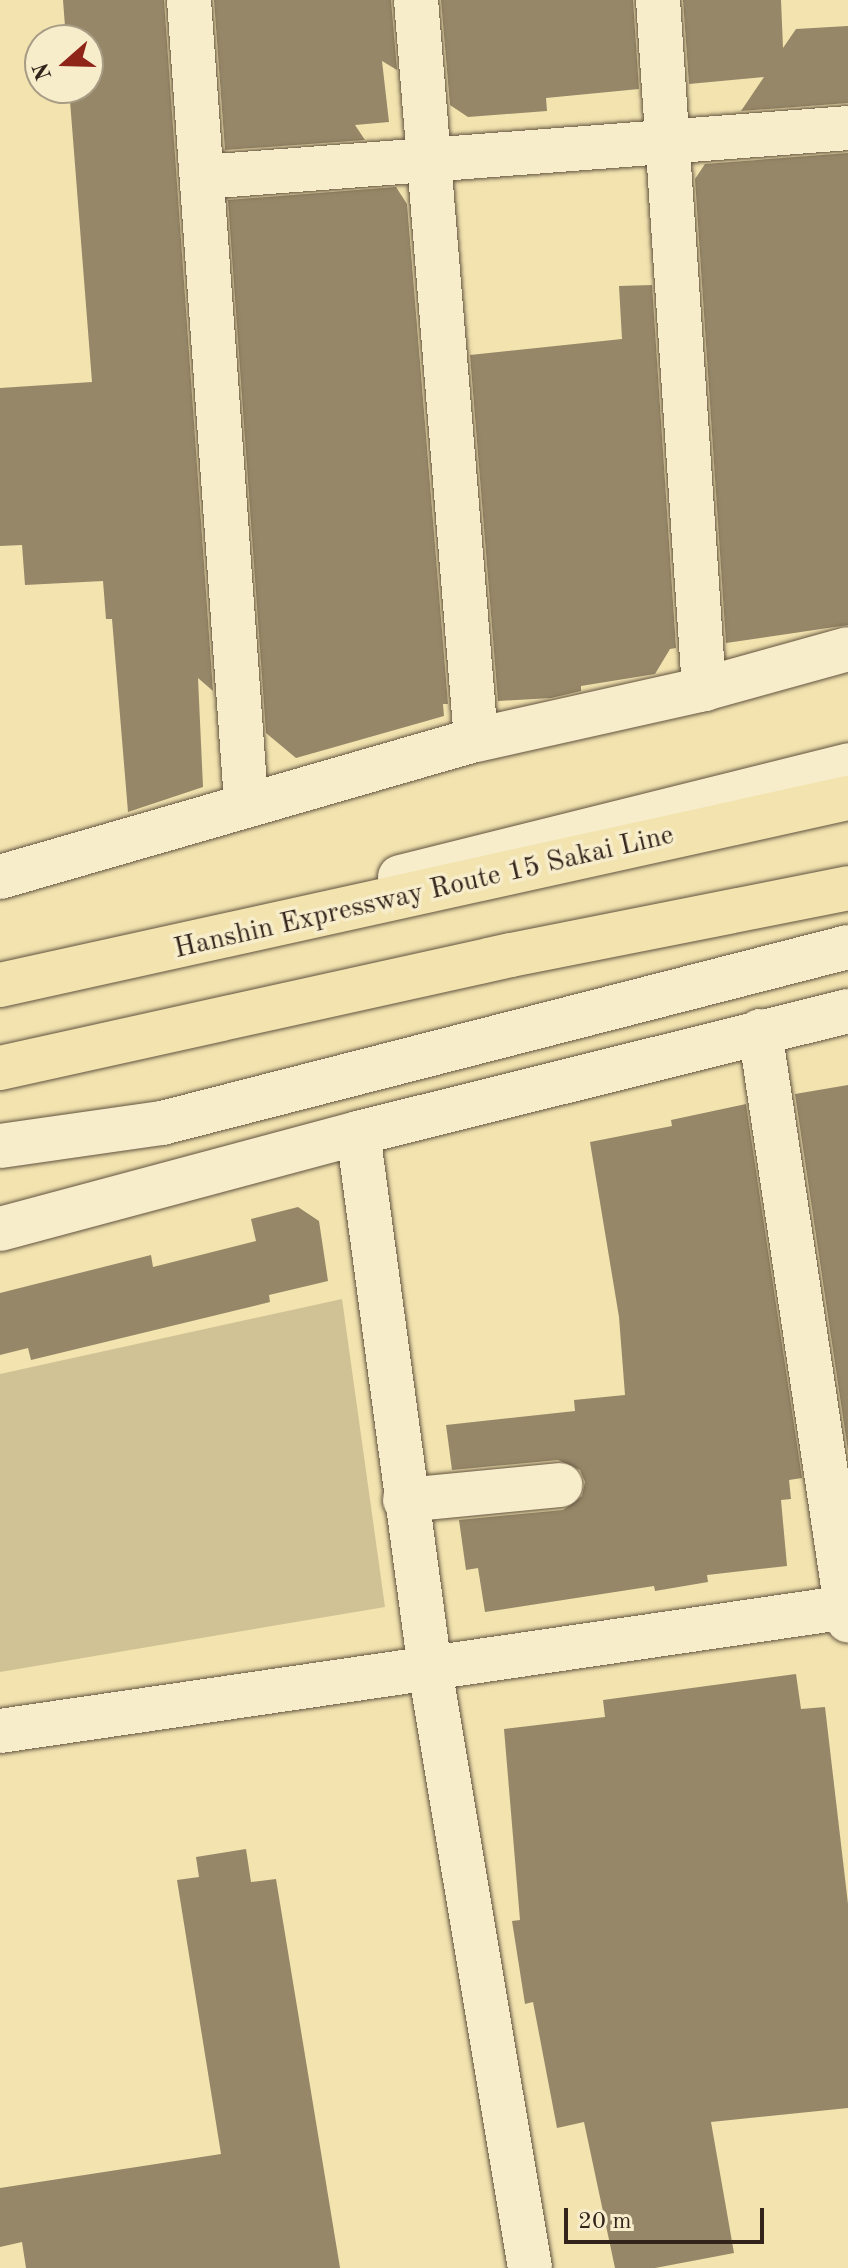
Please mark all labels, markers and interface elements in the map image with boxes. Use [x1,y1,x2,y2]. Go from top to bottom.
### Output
north arrow [24,24,104,104]
text: N [30,60,57,83]
street label: Hanshin Expressway Route 15 Sakai Line [171,819,677,967]
scale bar [568,2192,768,2242]
text: 20 m [578,2210,632,2234]

